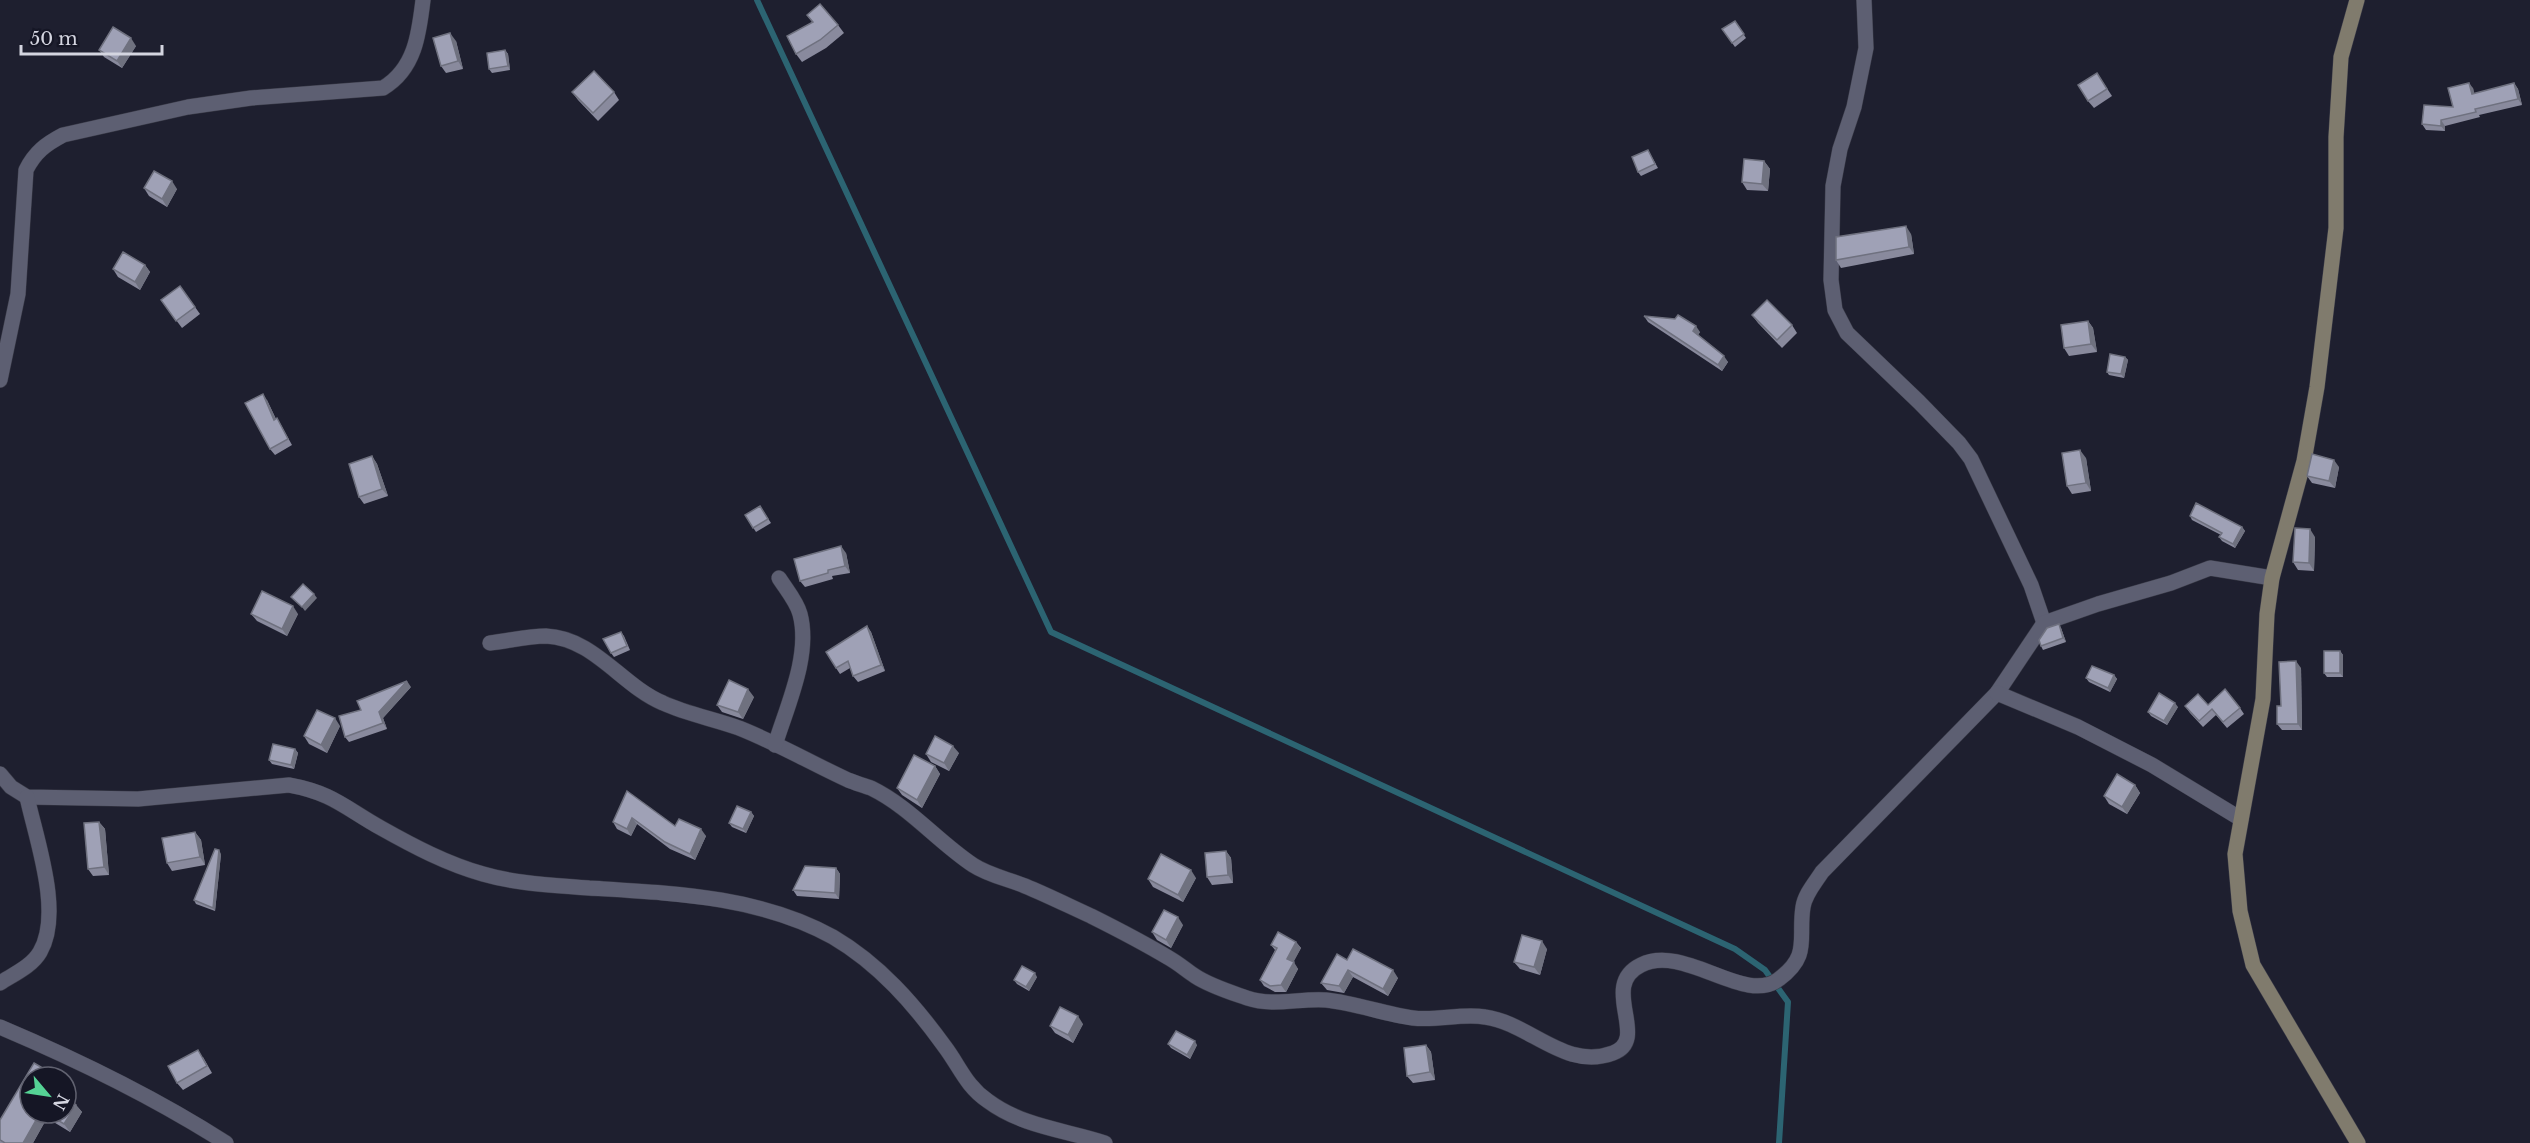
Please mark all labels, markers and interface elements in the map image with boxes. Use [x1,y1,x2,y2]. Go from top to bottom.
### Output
scale bar [21,18,162,56]
text: 50 m [30,28,78,50]
north arrow [18,1065,78,1125]
text: N [49,1091,74,1114]

